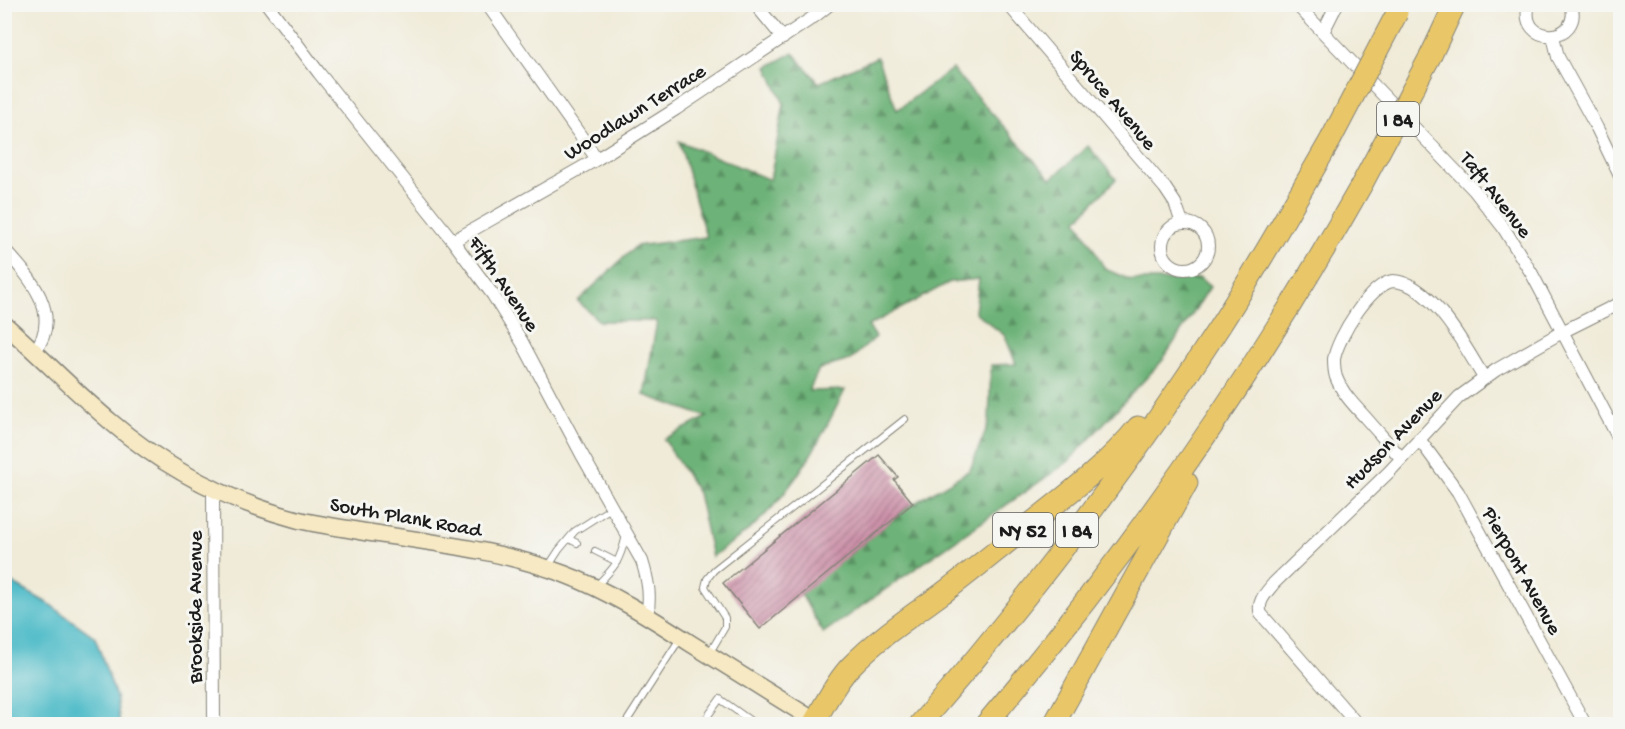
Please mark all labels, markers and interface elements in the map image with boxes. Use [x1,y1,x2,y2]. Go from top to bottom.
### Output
street label: Spruce Avenue [1062,46,1161,157]
street label: Woodlawn Terrace [560,60,713,168]
road number: I 84 [1377,102,1419,136]
street label: Taft Avenue [1452,147,1536,245]
street label: Fifth Avenue [460,232,544,338]
street label: Hudson Avenue [1340,384,1450,496]
street label: South Plank Road [328,494,485,545]
street label: Pierpont Avenue [1474,503,1566,641]
road number: NY 52 [993,513,1053,547]
road number: I 84 [1056,513,1098,547]
street label: Brookside Avenue [185,529,210,684]

